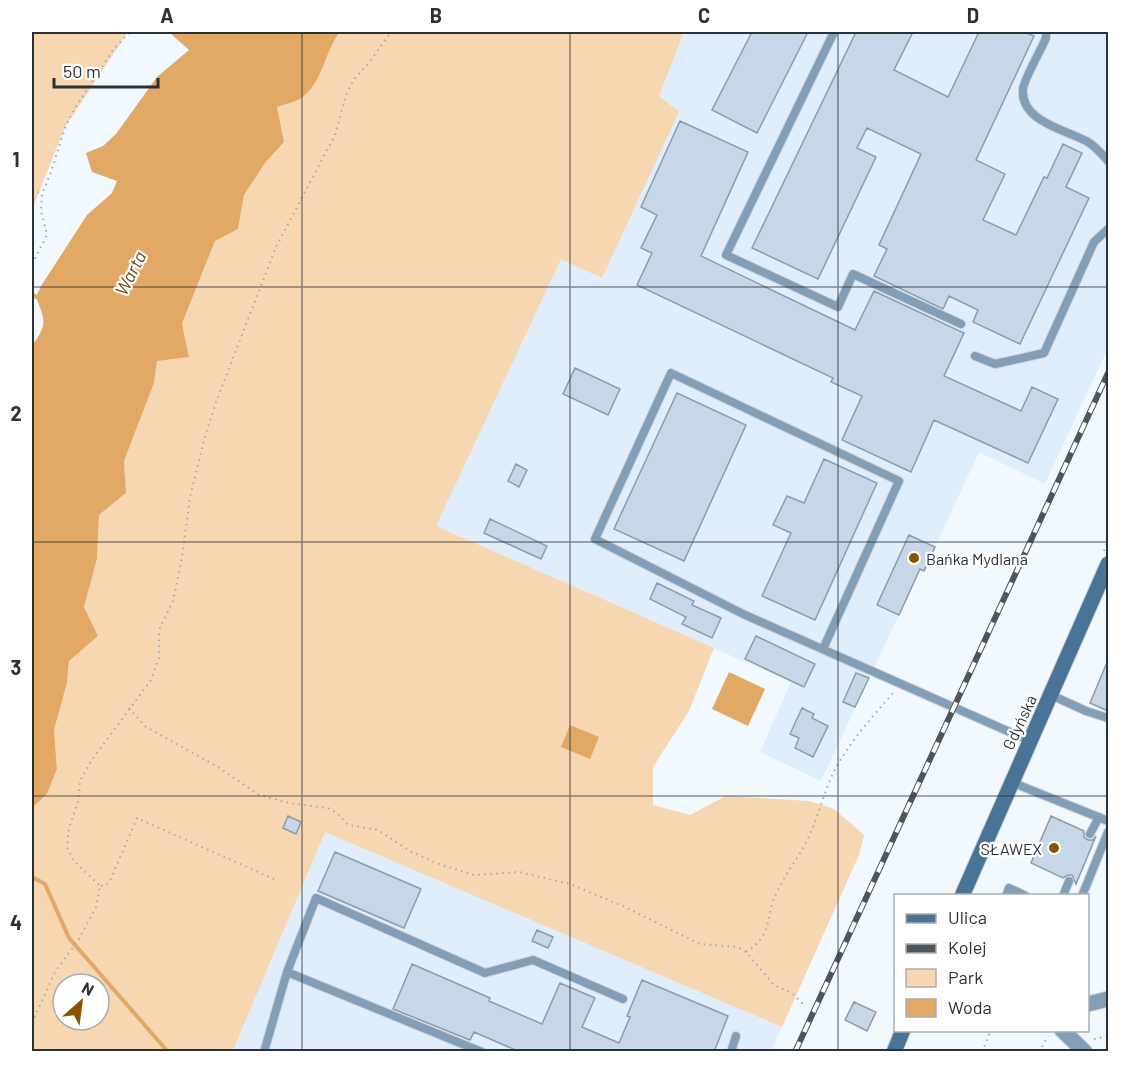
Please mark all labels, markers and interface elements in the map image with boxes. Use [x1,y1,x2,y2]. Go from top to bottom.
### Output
text: A [160,3,174,27]
text: B [430,3,442,27]
text: C [698,3,710,27]
text: D [967,3,979,27]
scale bar [54,51,158,89]
text: 50 m [63,60,101,82]
text: 1 [12,147,20,171]
water label: Warta [110,247,150,299]
text: 2 [10,401,22,425]
place label: Bańka Mydlana [926,549,1028,568]
marker: Bańka Mydlana [907,551,921,565]
text: 3 [11,655,21,679]
street label: Gdyńska [998,692,1040,752]
place label: SŁAWEX [981,839,1042,858]
marker: SŁAWEX [1047,841,1061,855]
legend [894,894,1089,1032]
text: Ulica [948,906,987,928]
text: 4 [10,910,22,934]
text: Kolej [948,936,987,958]
text: Park [948,966,983,988]
north arrow [51,972,111,1032]
text: N [79,977,97,999]
text: Woda [948,996,992,1018]

